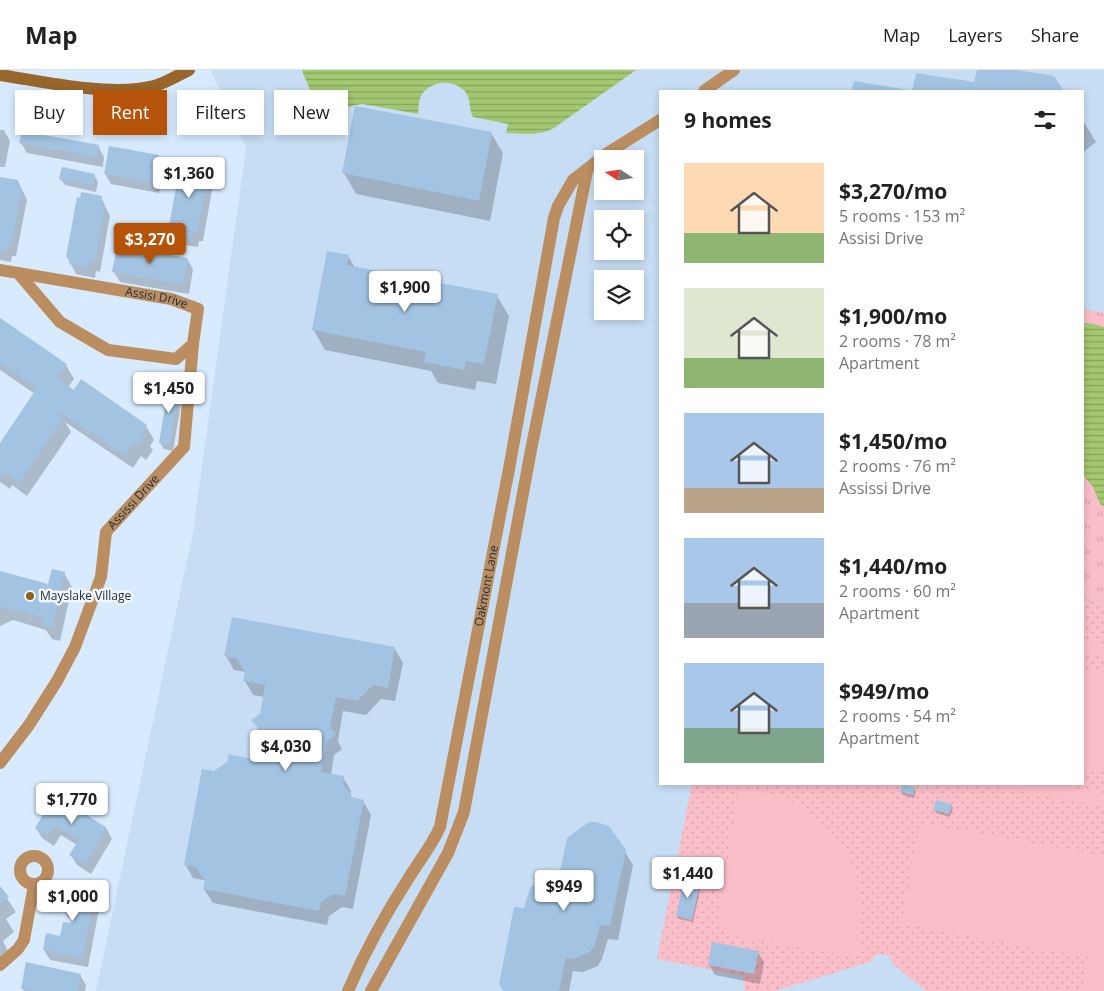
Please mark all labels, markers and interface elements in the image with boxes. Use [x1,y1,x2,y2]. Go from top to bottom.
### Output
text: Map [25,18,77,51]
text: Map [883,23,920,47]
text: Layers [948,23,1003,47]
text: Share [1031,23,1079,47]
chip: Buy [15,90,83,135]
chip: Rent [93,90,167,135]
chip: Filters [177,90,264,135]
chip: New [274,90,348,135]
text: 9 homes [684,106,772,134]
icon: filters [1031,106,1059,134]
north arrow [594,150,644,200]
map controls [594,150,644,320]
pin: $1,360 [148,156,230,199]
text: $1,360 [164,162,214,184]
text: $3,270/mo [839,177,947,205]
icon: home [724,183,784,243]
text: 5 rooms · 153 m² [839,205,965,227]
button: locate [594,210,644,260]
pin: $3,270 [109,222,191,265]
text: Assisi Drive [839,227,923,249]
text: $3,270 [125,228,175,250]
pin: $1,900 [364,270,446,313]
button: layers [594,270,644,320]
text: $1,900 [380,276,430,298]
street label: Assisi Drive [124,282,191,313]
text: $1,900/mo [839,302,947,330]
icon: home [724,308,784,368]
text: 2 rooms · 78 m² [839,330,956,352]
text: Apartment [839,352,919,374]
pin: $1,450 [128,372,210,414]
text: $1,450 [144,377,194,399]
text: $1,450/mo [839,427,947,455]
icon: home [724,433,784,493]
text: 2 rooms · 76 m² [839,455,956,477]
street label: Assissi Drive [103,470,163,533]
text: Assissi Drive [839,477,931,499]
street label: Oakmont Lane [470,543,502,628]
text: $1,440/mo [839,552,947,580]
icon: home [724,558,784,618]
text: 2 rooms · 60 m² [839,580,956,602]
place label: Mayslake Village [40,587,131,604]
marker: Mayslake Village [24,590,36,602]
text: Apartment [839,602,919,624]
text: $949/mo [839,677,929,705]
icon: home [724,683,784,743]
text: 2 rooms · 54 m² [839,705,956,727]
text: Apartment [839,727,919,749]
pin: $4,030 [245,730,327,772]
text: $4,030 [261,735,311,757]
pin: $1,770 [31,782,113,825]
text: $1,770 [47,788,97,810]
pin: $1,440 [647,856,729,899]
text: $1,440 [663,862,713,884]
pin: $949 [534,870,594,912]
text: $949 [546,875,582,897]
pin: $1,000 [32,880,114,922]
text: $1,000 [48,885,98,907]

